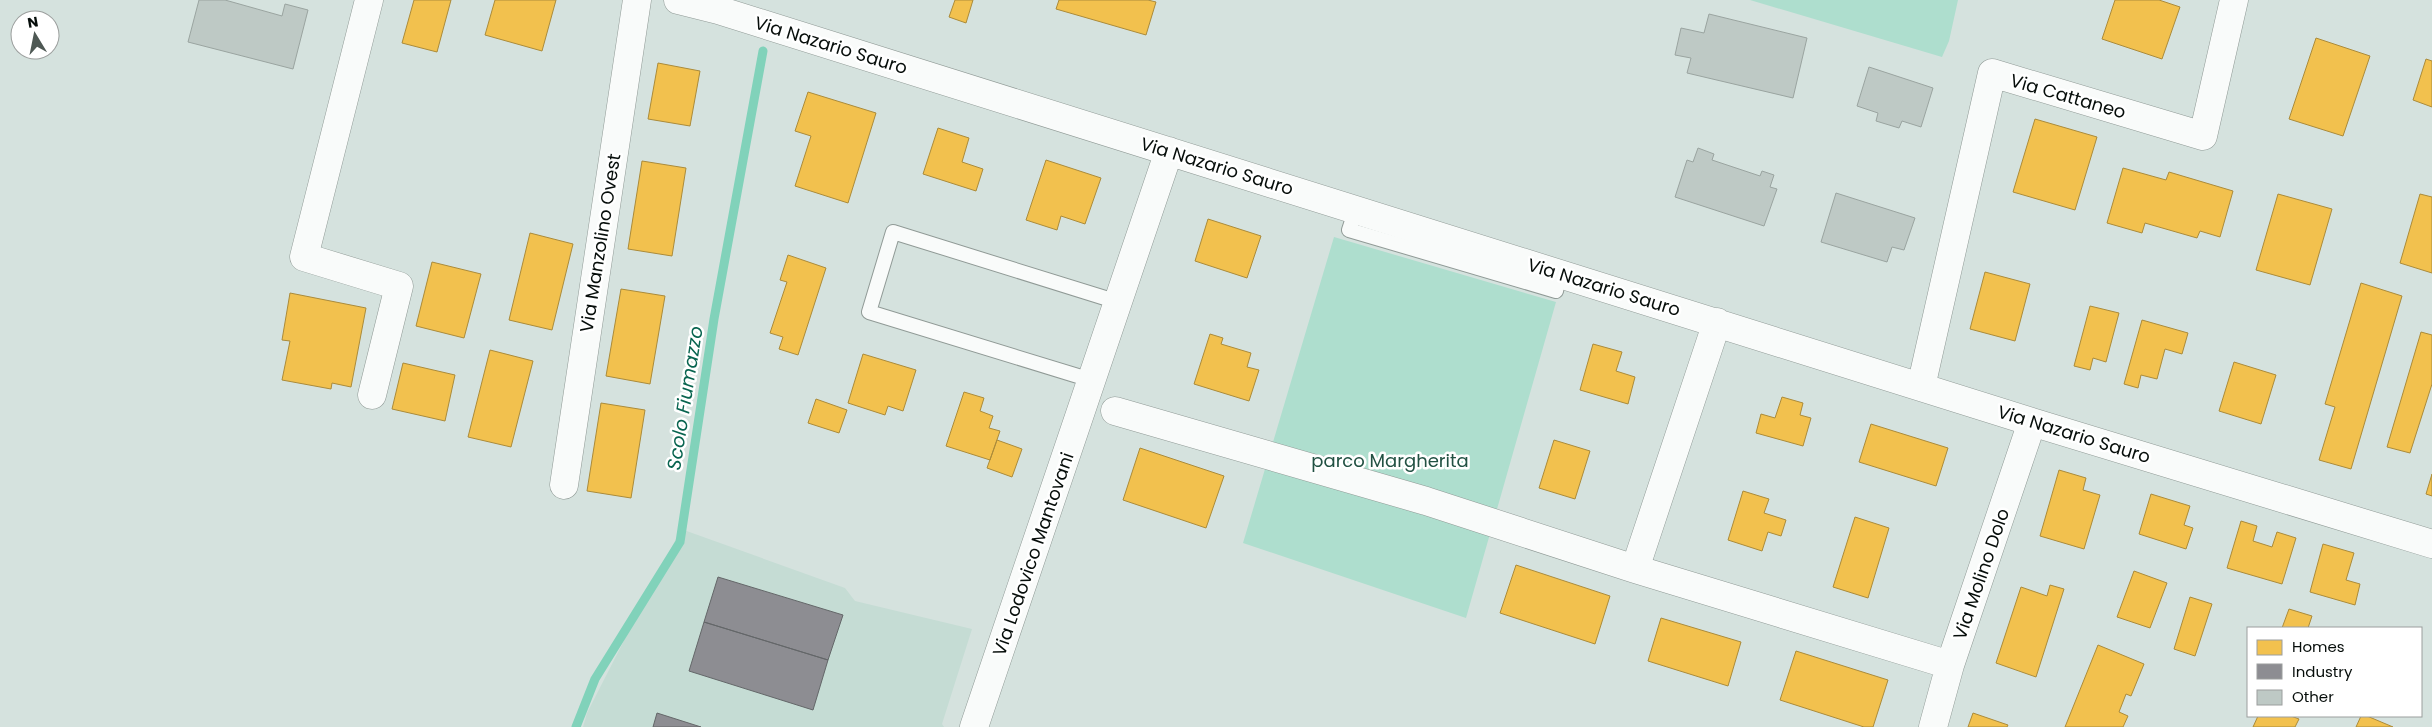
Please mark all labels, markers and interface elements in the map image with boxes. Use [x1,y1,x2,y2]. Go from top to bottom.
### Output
north arrow [10,10,60,60]
street label: Via Nazario Sauro [751,10,911,80]
text: N [26,11,40,33]
street label: Via Cattaneo [2007,68,2129,124]
street label: Via Nazario Sauro [1137,131,1297,201]
street label: Via Manzolino Ovest [574,152,626,334]
street label: Via Nazario Sauro [1524,252,1684,322]
water label: Scolo Fiumazzo [660,324,710,472]
street label: Via Nazario Sauro [1994,399,2154,469]
park label: parco Margherita [1311,448,1469,473]
street label: Via Lodovico Mantovani [986,449,1080,659]
street label: Via Molino Dolo [1947,505,2015,643]
legend [2247,627,2422,717]
text: Homes [2292,636,2345,657]
text: Industry [2292,661,2353,682]
text: Other [2292,686,2334,707]

